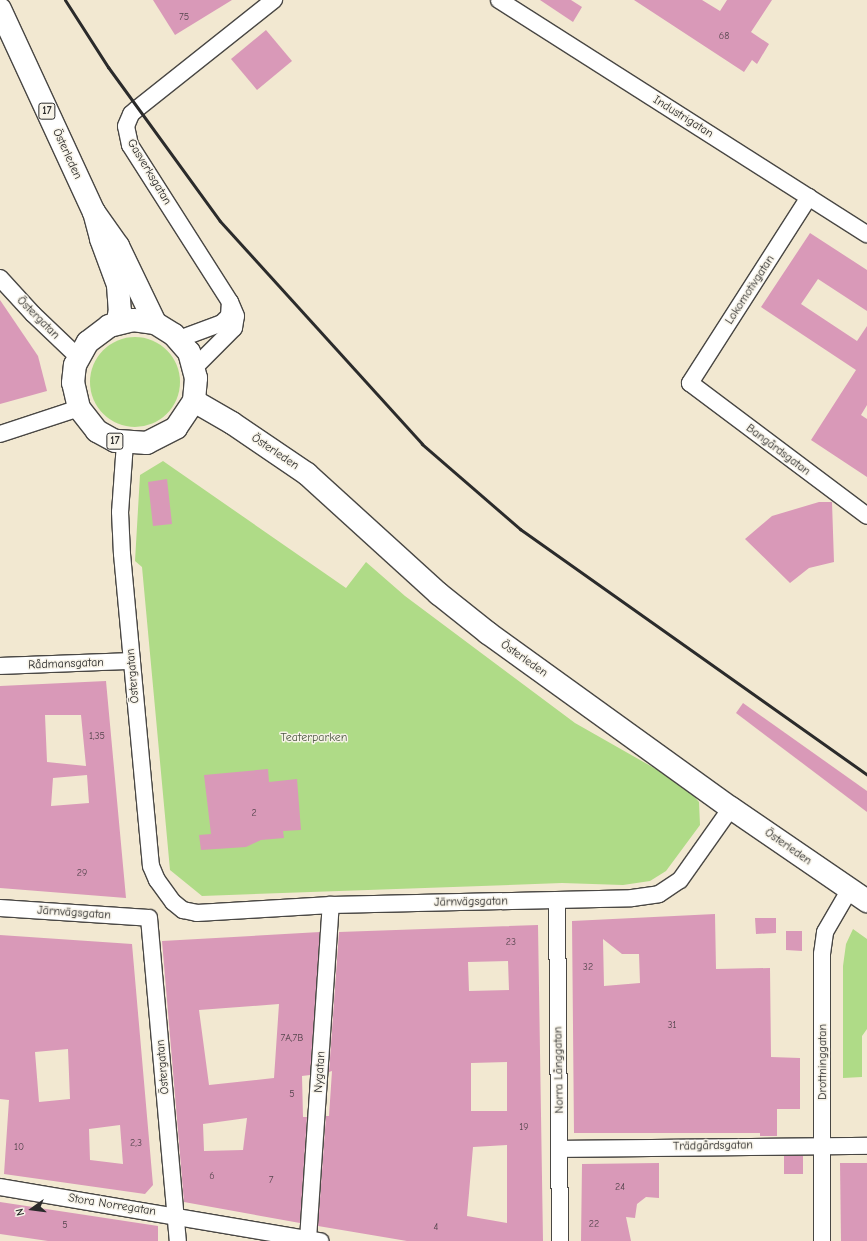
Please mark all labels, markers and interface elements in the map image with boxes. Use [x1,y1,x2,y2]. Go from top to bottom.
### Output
house number: 75 [179,12,189,24]
house number: 68 [719,31,729,43]
street label: Industrigatan [650,93,716,141]
road number: 17 [38,102,56,120]
street label: Österleden [49,126,85,182]
street label: Gasverksgatan [124,136,174,208]
street label: Lokomotivgatan [722,253,778,327]
street label: Östergatan [14,294,62,342]
street label: Bangårdsgatan [743,421,813,479]
street label: Österleden [249,431,301,473]
road number: 17 [106,432,124,450]
street label: Österleden [498,638,550,680]
street label: Östergatan [123,648,143,704]
street label: Rådmansgatan [28,655,104,673]
house number: 1,35 [89,731,105,743]
park label: Teaterparken [281,731,347,745]
house number: 2 [251,808,257,820]
street label: Österleden [762,826,814,868]
house number: 29 [77,868,87,880]
street label: Järnvägsgatan [434,894,508,910]
street label: Järnvägsgatan [37,903,111,923]
house number: 23 [506,937,516,949]
house number: 32 [583,962,593,974]
house number: 31 [667,1020,677,1032]
street label: Drottninggatan [816,1024,830,1100]
street label: Norra Långgatan [551,1026,567,1114]
house number: 7A,7B [280,1033,304,1045]
street label: Östergatan [153,1039,173,1095]
street label: Nygatan [311,1051,329,1093]
house number: 5 [289,1089,295,1101]
house number: 19 [519,1122,529,1134]
house number: 2,3 [130,1138,142,1150]
street label: Trädgårdsgatan [673,1138,753,1154]
house number: 10 [14,1142,24,1154]
house number: 6 [209,1171,215,1183]
house number: 7 [269,1175,273,1187]
house number: 24 [615,1182,625,1194]
north arrow [12,1189,52,1229]
street label: Stora Norregatan [67,1191,157,1219]
text: N [13,1207,27,1217]
house number: 22 [589,1219,599,1231]
house number: 5 [62,1220,68,1232]
house number: 4 [434,1222,438,1234]

